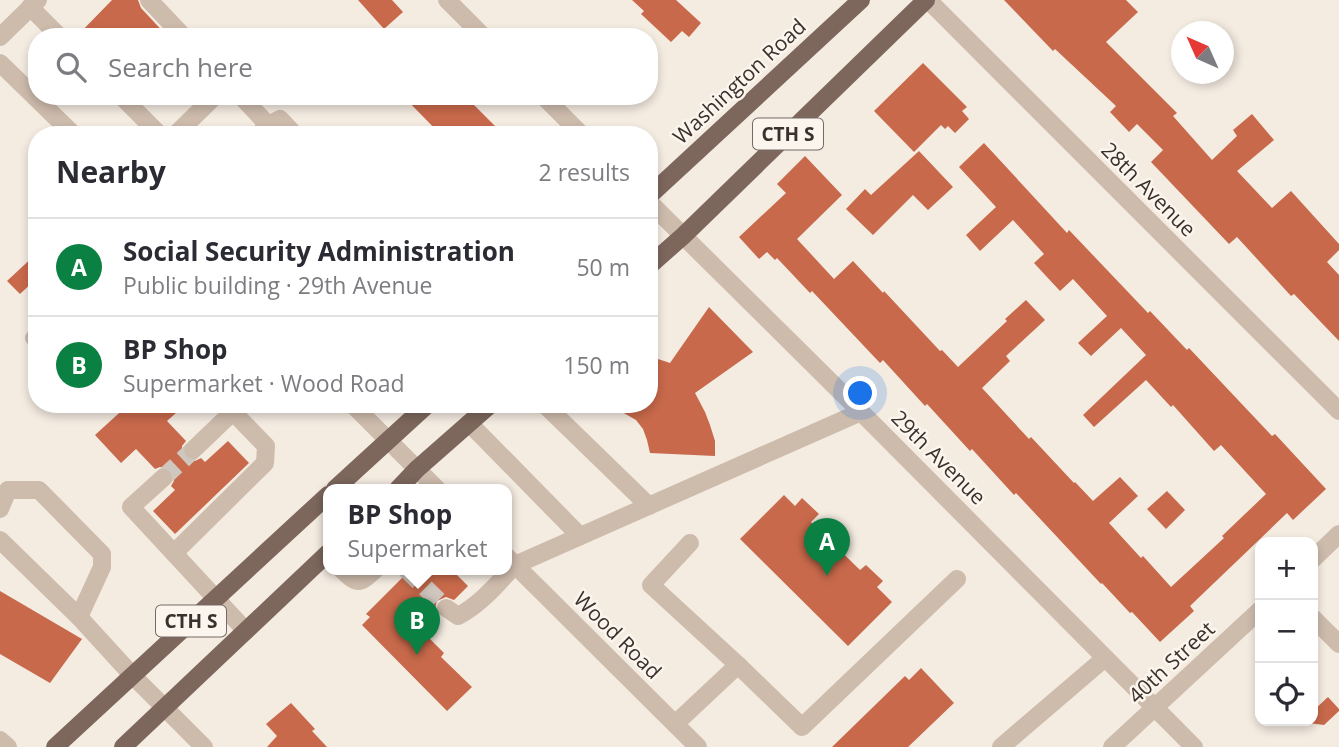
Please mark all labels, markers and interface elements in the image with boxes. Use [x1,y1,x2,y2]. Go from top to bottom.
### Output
street label: Washington Road [667,12,811,150]
north arrow [1171,21,1234,84]
search box [28,28,658,105]
icon: search [52,48,90,86]
text: Search here [108,49,253,85]
road number: CTH S [753,118,823,150]
street label: 28th Avenue [1096,136,1202,242]
text: Nearby [56,151,166,192]
text: 2 results [539,156,630,188]
text: Social Security Administration [123,233,515,269]
text: A [71,251,87,283]
text: 50 m [576,251,630,283]
text: Public building · 29th Avenue [123,269,433,301]
text: BP Shop [123,331,228,367]
text: B [71,349,87,381]
text: 150 m [563,349,630,381]
text: Supermarket · Wood Road [123,367,405,399]
your location [843,376,877,410]
street label: 29th Avenue [886,404,992,510]
popup [323,484,512,575]
text: BP Shop [348,496,452,532]
pin: A [804,518,850,576]
text: Supermarket [348,532,487,564]
map controls [1255,537,1318,726]
button: + [1255,537,1318,600]
street label: Wood Road [568,585,668,685]
pin: B [394,597,440,655]
button: − [1255,600,1318,663]
road number: CTH S [156,606,226,636]
street label: 40th Street [1122,615,1220,709]
button: locate [1255,663,1318,726]

